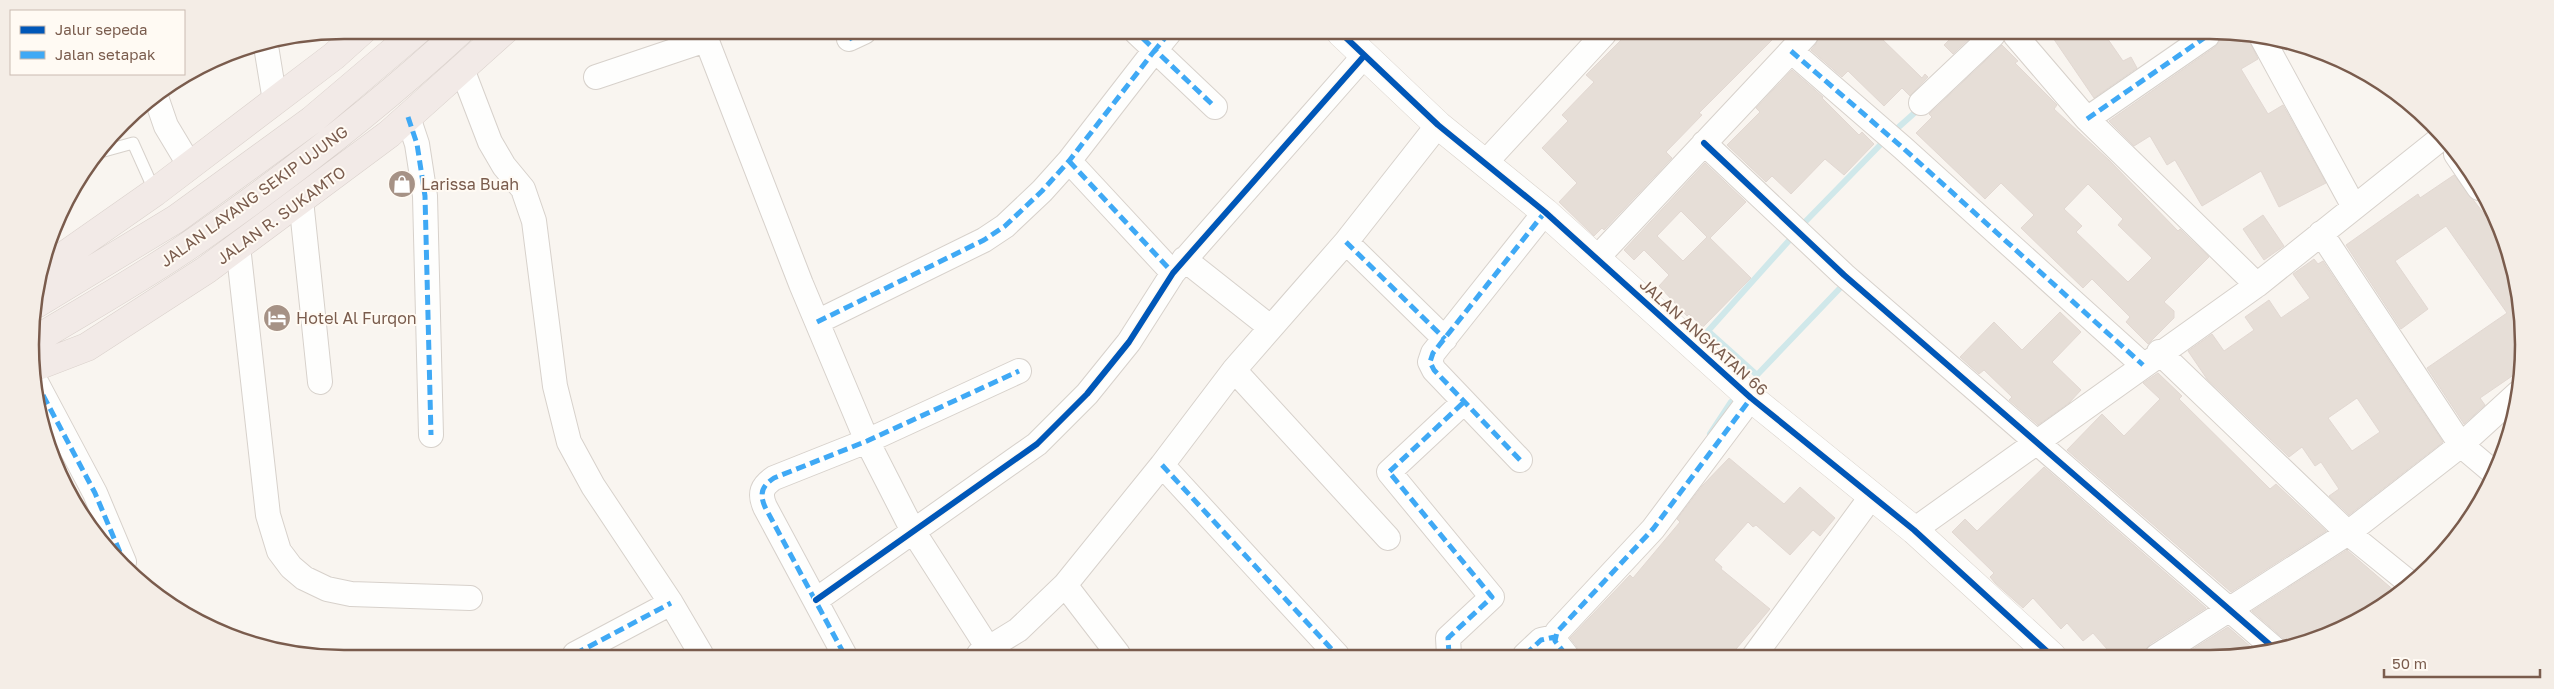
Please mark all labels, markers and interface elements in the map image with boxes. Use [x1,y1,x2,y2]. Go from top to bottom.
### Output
legend [10,10,185,75]
text: Jalur sepeda [55,20,148,38]
text: Jalan setapak [55,45,156,63]
street label: JALAN LAYANG SEKIP UJUNG [156,121,352,271]
street label: JALAN R. SUKAMTO [213,162,349,268]
shop icon: Larissa Buah [387,169,417,199]
place label: Larissa Buah [421,174,519,194]
street label: JALAN ANGKATAN 66 [1636,274,1772,400]
hotel icon: Hotel Al Furqon [262,303,292,333]
place label: Hotel Al Furqon [296,308,417,328]
scale bar [2384,646,2540,678]
text: 50 m [2392,654,2427,672]

